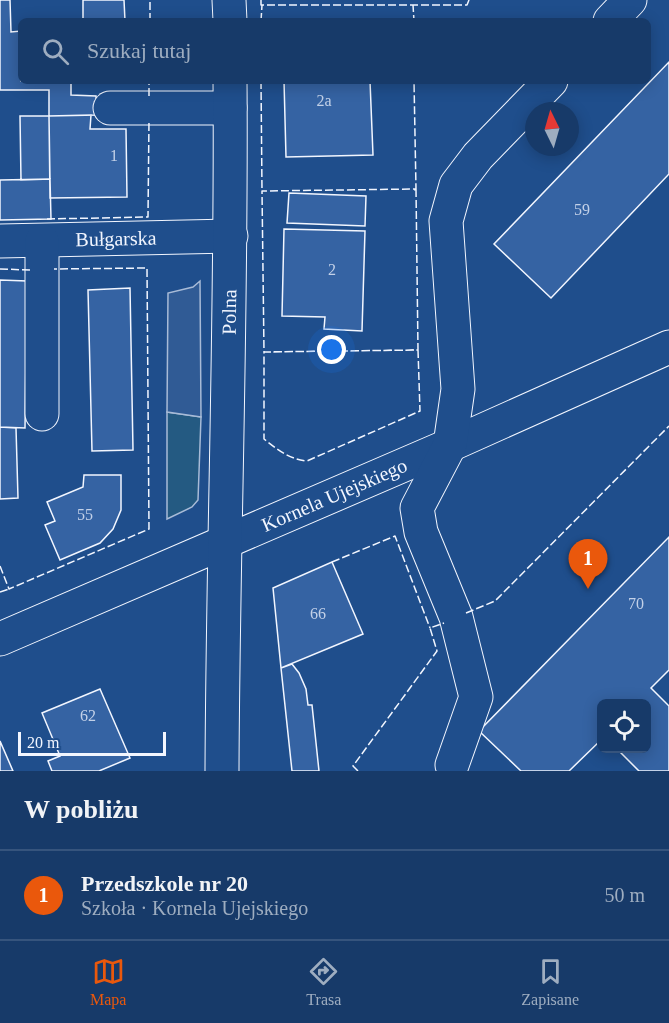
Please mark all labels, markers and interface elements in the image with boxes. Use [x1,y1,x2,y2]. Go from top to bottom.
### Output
search box [18,18,651,84]
icon: search [39,35,72,68]
text: Szukaj tutaj [87,38,191,63]
house number: 2a [316,92,332,109]
north arrow [525,102,579,156]
house number: 1 [110,147,118,164]
house number: 59 [574,201,590,218]
street label: Bułgarska [75,227,157,251]
house number: 2 [328,261,336,278]
street label: Polna [218,289,240,335]
your location [317,335,346,364]
street label: Kornela Ujejskiego [258,454,410,536]
house number: 55 [77,506,93,523]
pin: 1 [568,540,608,589]
house number: 70 [628,595,644,612]
house number: 66 [310,605,326,622]
map controls [597,699,651,753]
button: locate [597,699,651,753]
house number: 62 [80,707,96,724]
scale bar [18,729,166,756]
text: 20 m [27,734,59,751]
text: W pobliżu [24,795,138,824]
text: Przedszkole nr 20 [81,871,248,896]
text: 1 [39,884,49,906]
text: 50 m [604,884,645,906]
text: Szkoła · Kornela Ujejskiego [81,897,308,919]
tab: Mapa [90,955,126,1009]
tab: Trasa [306,955,341,1009]
tab: Zapisane [521,955,579,1009]

